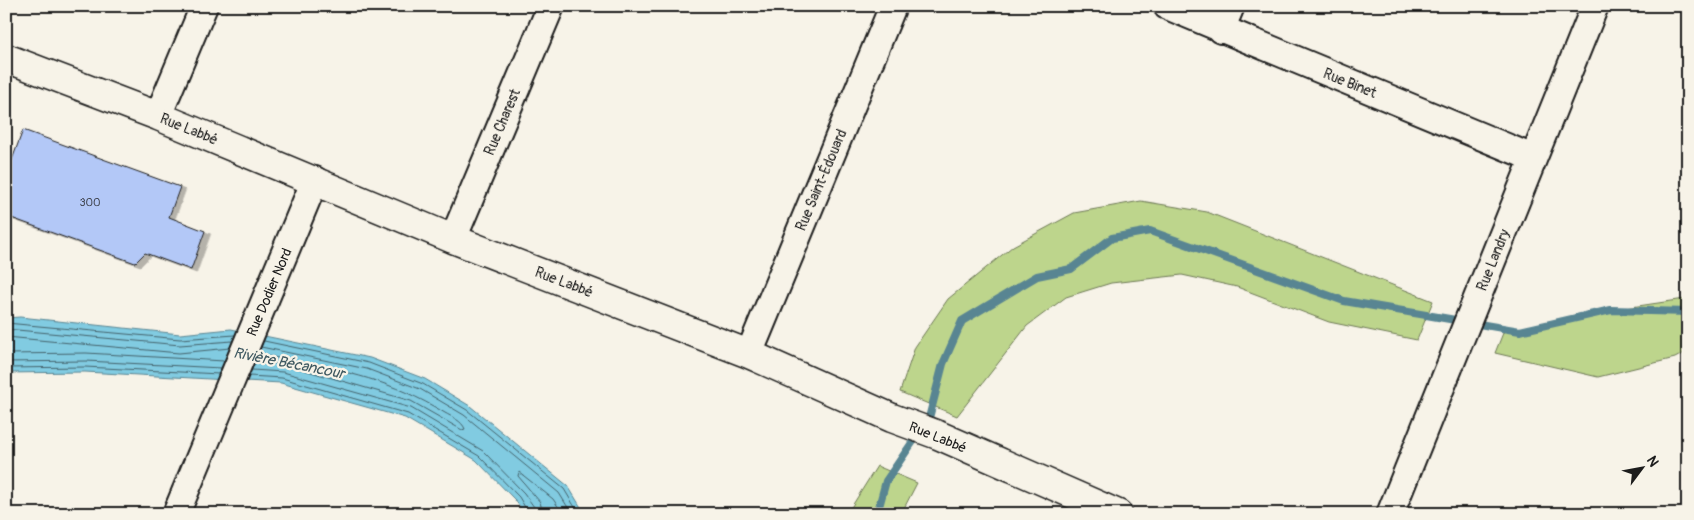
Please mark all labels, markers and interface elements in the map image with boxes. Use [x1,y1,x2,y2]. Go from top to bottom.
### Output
street label: Rue Binet [1321,65,1379,102]
street label: Rue Charest [481,86,524,158]
street label: Rue Labbé [157,110,220,149]
street label: Rue Saint-Édouard [792,126,851,233]
house number: 300 [79,196,101,209]
street label: Rue Landry [1473,227,1513,293]
street label: Rue Dodier Nord [243,245,296,339]
street label: Rue Labbé [532,264,595,301]
water label: Rivière Bécancour [232,343,348,384]
street label: Rue Labbé [906,418,969,457]
north arrow [1616,442,1666,492]
text: N [1643,453,1662,470]

